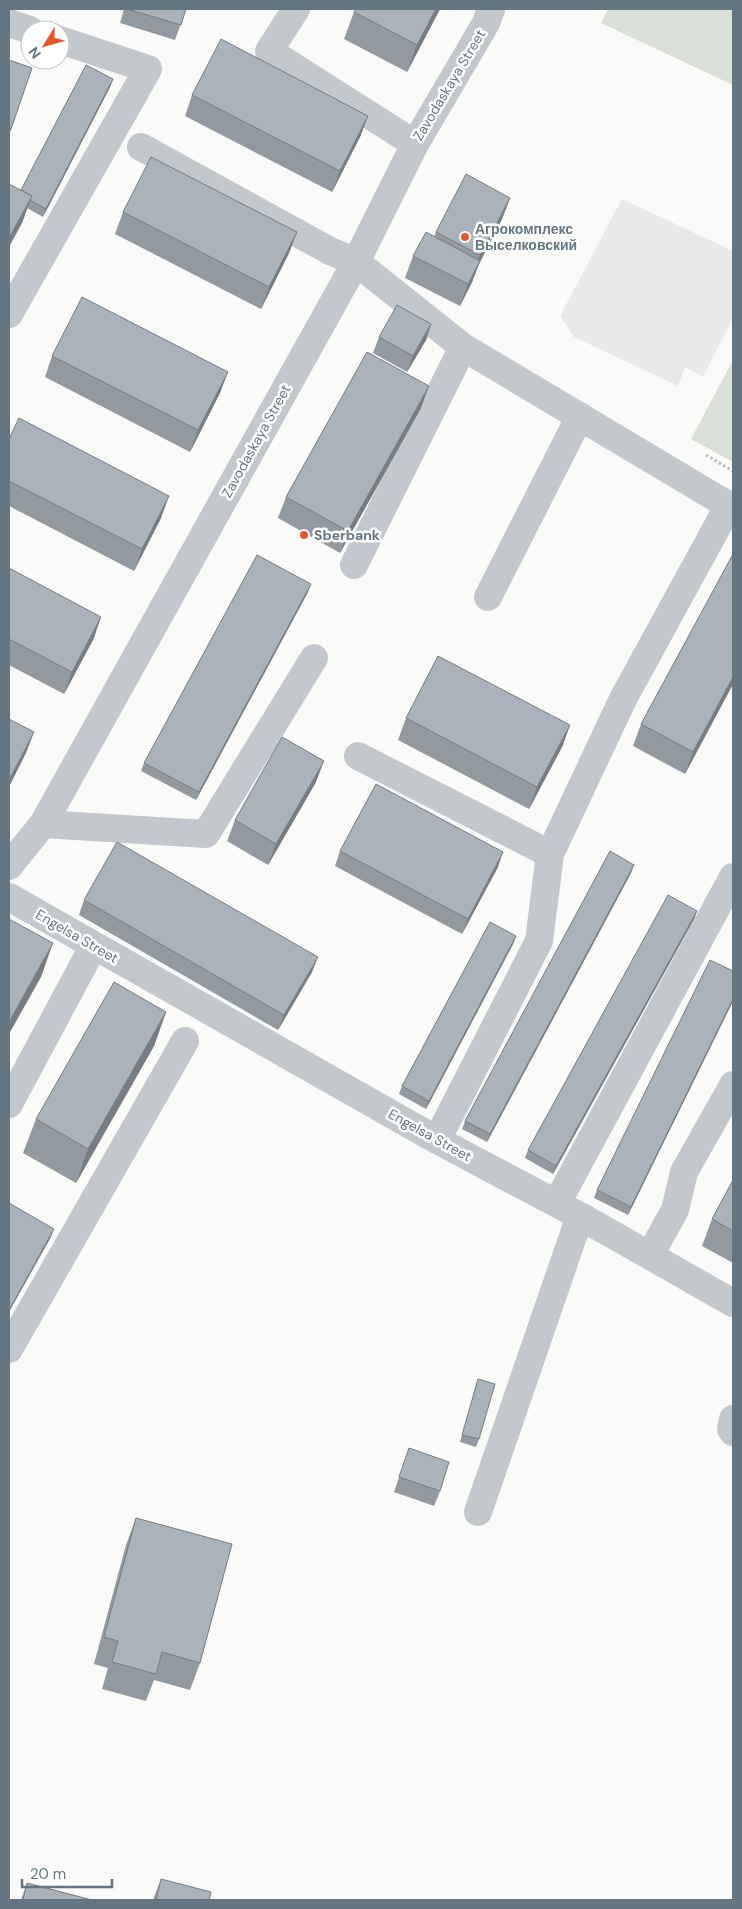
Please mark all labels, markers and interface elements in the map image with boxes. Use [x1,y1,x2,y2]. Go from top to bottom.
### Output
north arrow [20,20,70,70]
street label: Zavodaskaya Street [409,26,489,144]
text: N [24,43,45,62]
place label: Агрокомплекс Выселковский [475,220,577,254]
marker: Агрокомплекс Выселковский [459,231,471,243]
street label: Zavodaskaya Street [217,381,295,501]
place label: Sberbank [314,526,380,544]
marker: Sberbank [298,529,310,541]
street label: Engelsa Street [32,905,122,967]
street label: Engelsa Street [385,1105,475,1165]
scale bar [22,1856,112,1888]
text: 20 m [30,1864,66,1884]

